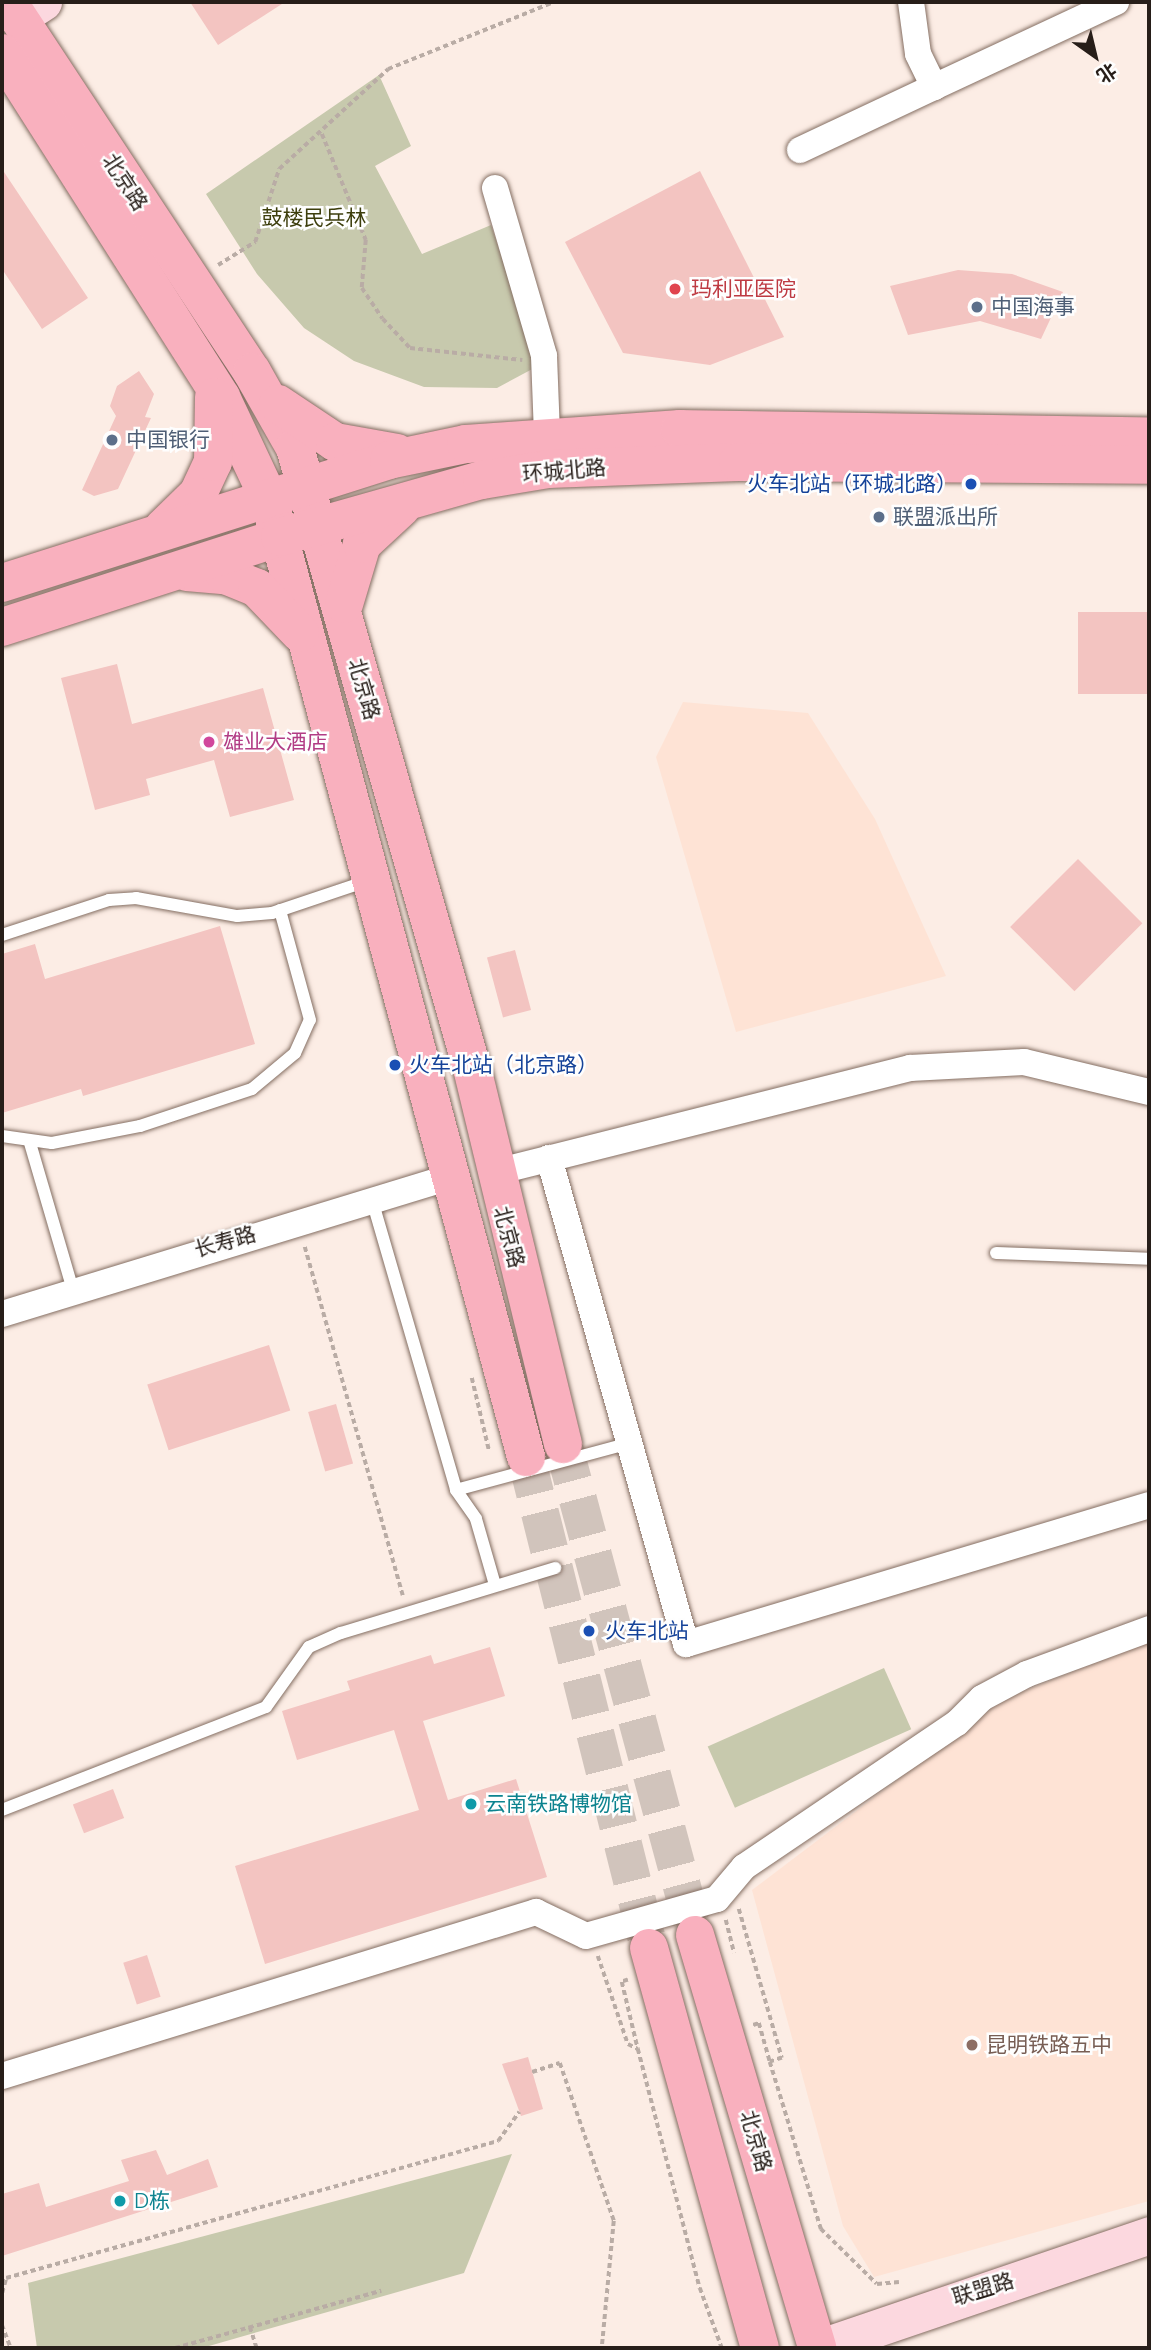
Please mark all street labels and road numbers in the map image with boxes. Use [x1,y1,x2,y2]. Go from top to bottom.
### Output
street label: 北京路 [97,149,153,215]
street label: 环城北路 [521,455,607,487]
street label: 北京路 [343,655,385,723]
street label: 北京路 [489,1203,529,1271]
street label: 长寿路 [191,1221,259,1263]
street label: 北京路 [735,2107,777,2175]
street label: 联盟路 [949,2268,1017,2310]

